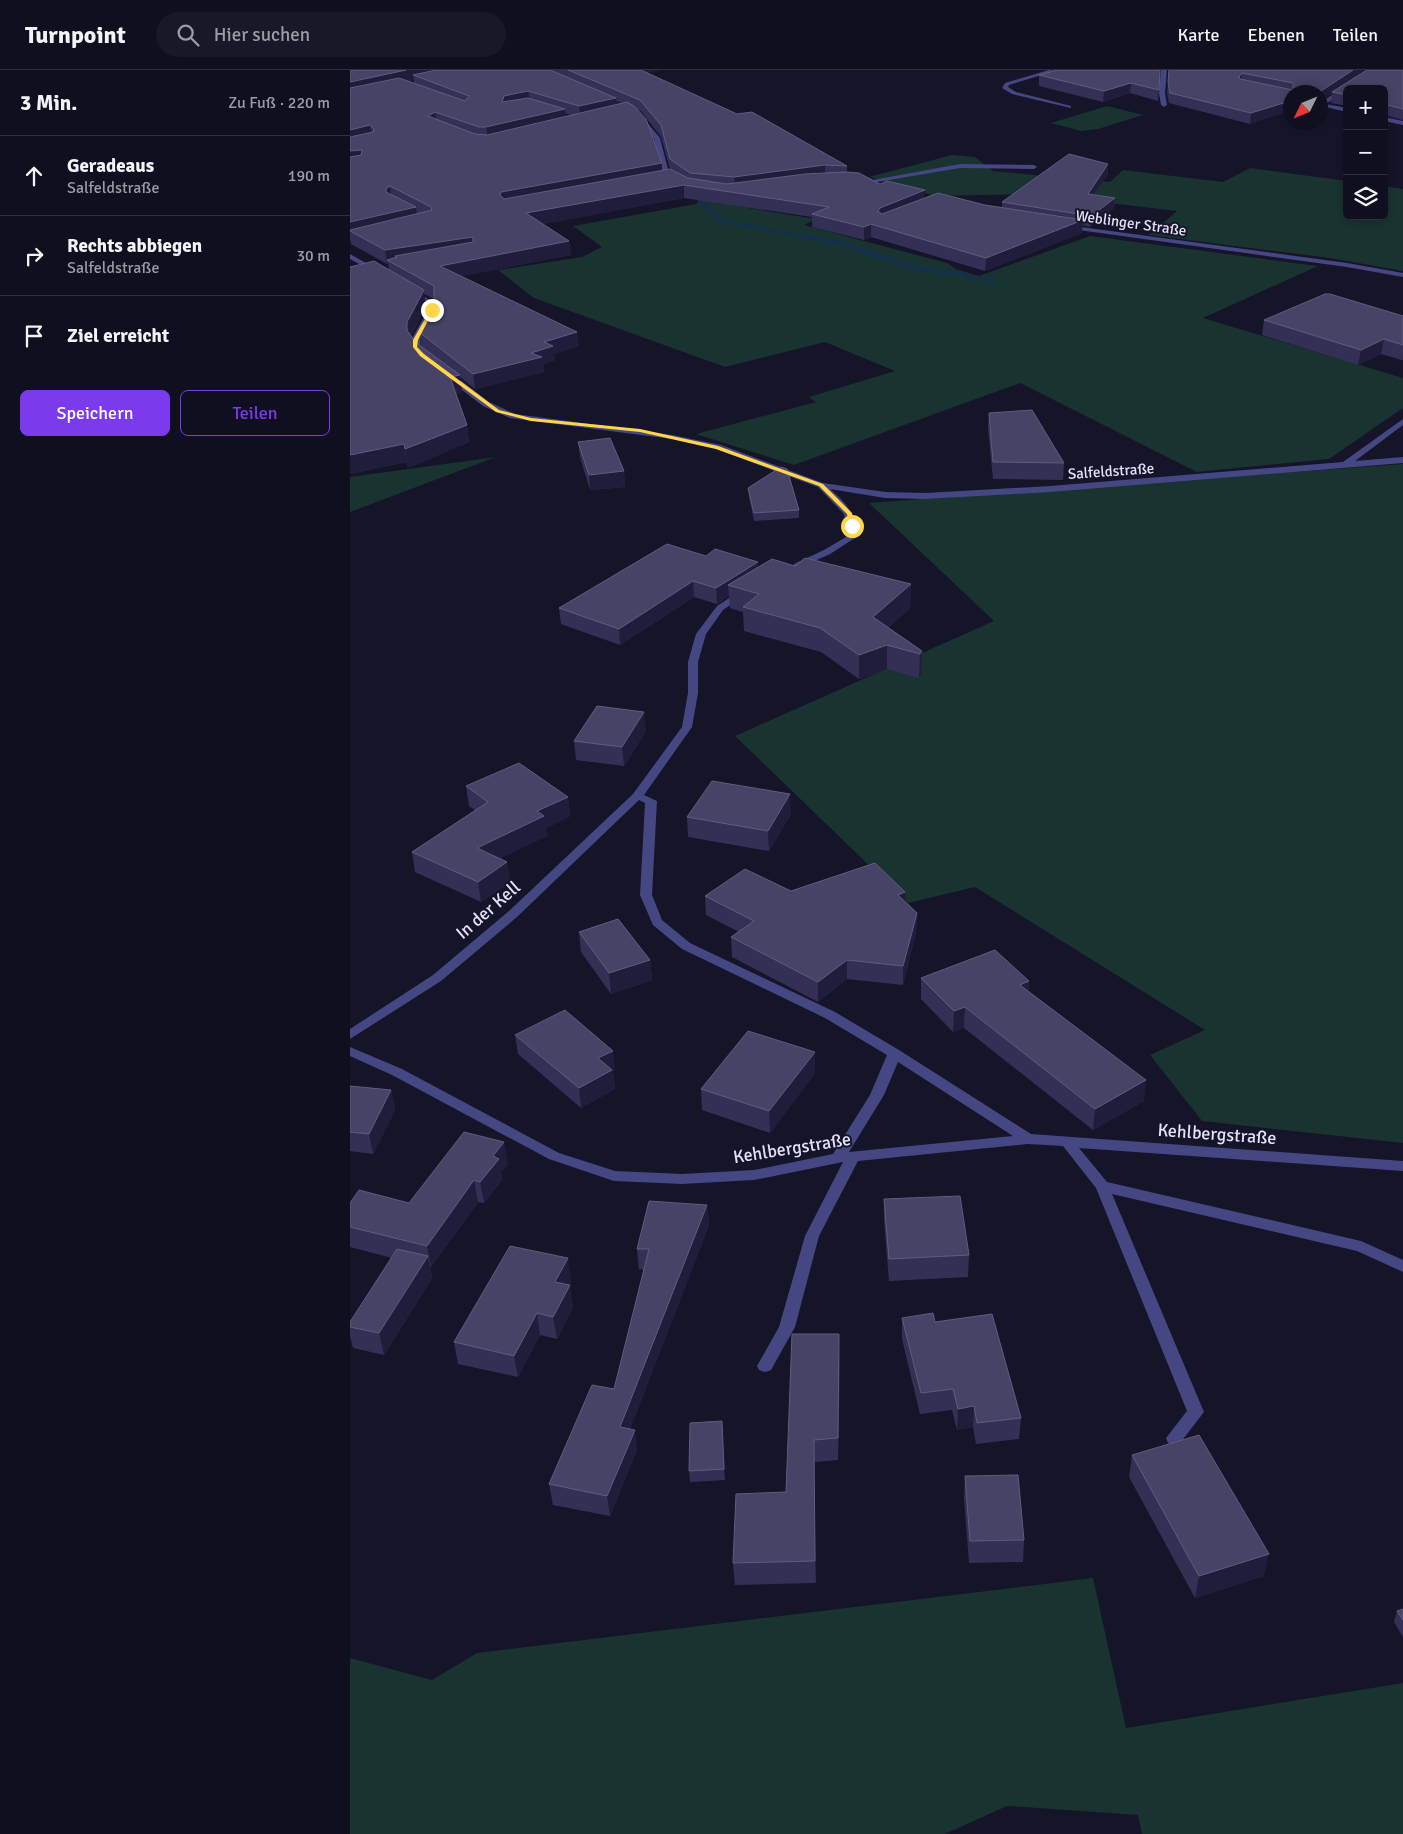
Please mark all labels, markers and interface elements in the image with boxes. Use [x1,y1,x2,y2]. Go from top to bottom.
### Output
search box [156,12,506,57]
text: Turnpoint [25,20,126,50]
icon: search [174,21,202,49]
text: Hier suchen [214,23,310,47]
text: Karte [1177,24,1219,46]
text: Ebenen [1247,24,1305,46]
text: Teilen [1333,24,1378,46]
north arrow [1283,85,1328,130]
map controls [1343,85,1388,220]
button: + [1343,85,1388,130]
text: 3 Min. [20,90,77,116]
text: Zu Fuß · 220 m [228,93,330,113]
button: − [1343,130,1388,175]
text: Geradeaus [67,154,154,178]
icon: ahead [20,162,48,190]
text: 190 m [288,166,330,186]
button: layers [1343,175,1388,220]
text: Salfeldstraße [67,178,159,198]
street label: Weblinger Straße [1074,206,1188,240]
text: Rechts abbiegen [67,234,202,258]
icon: right [20,242,48,270]
text: 30 m [296,246,330,266]
text: Salfeldstraße [67,258,159,278]
route end [421,299,444,322]
icon: arrive [20,322,48,350]
text: Ziel erreicht [67,324,169,348]
button: Speichern [20,390,170,436]
button: Teilen [180,390,330,436]
street label: Salfeldstraße [1067,459,1155,483]
route start [841,515,864,538]
street label: In der Kell [451,876,525,944]
street label: Kehlbergstraße [1157,1119,1277,1149]
street label: Kehlbergstraße [731,1128,853,1168]

